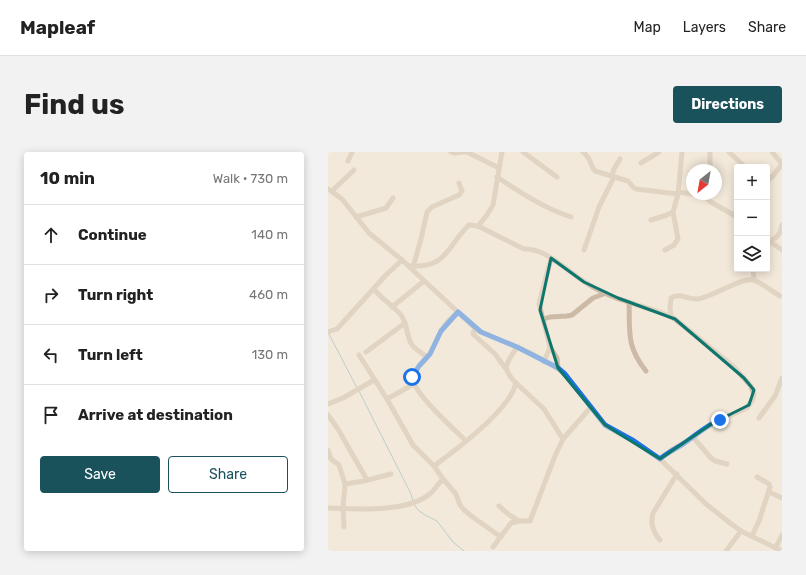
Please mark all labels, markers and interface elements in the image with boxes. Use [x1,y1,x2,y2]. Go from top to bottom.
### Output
text: Mapleaf [20,16,95,39]
text: Map [634,19,661,36]
text: Layers [683,19,726,36]
text: Share [748,19,786,36]
button: Directions [673,86,782,123]
text: Find us [24,88,124,121]
north arrow [686,164,722,200]
map controls [734,164,770,272]
button: + [734,164,770,200]
text: 10 min [40,168,95,188]
text: Walk · 730 m [213,171,288,186]
button: − [734,200,770,236]
icon: ahead [40,224,62,246]
text: Continue [78,226,147,244]
text: 140 m [251,227,288,242]
button: layers [734,236,770,272]
icon: right [40,284,62,306]
text: Turn right [78,286,153,304]
text: 460 m [249,287,288,302]
icon: left [40,344,62,366]
text: Turn left [78,346,143,364]
text: 130 m [252,347,288,362]
route start [403,368,421,386]
icon: arrive [40,404,62,426]
text: Arrive at destination [78,406,233,424]
route end [711,411,729,429]
button: Save [40,456,160,493]
button: Share [168,456,288,493]

